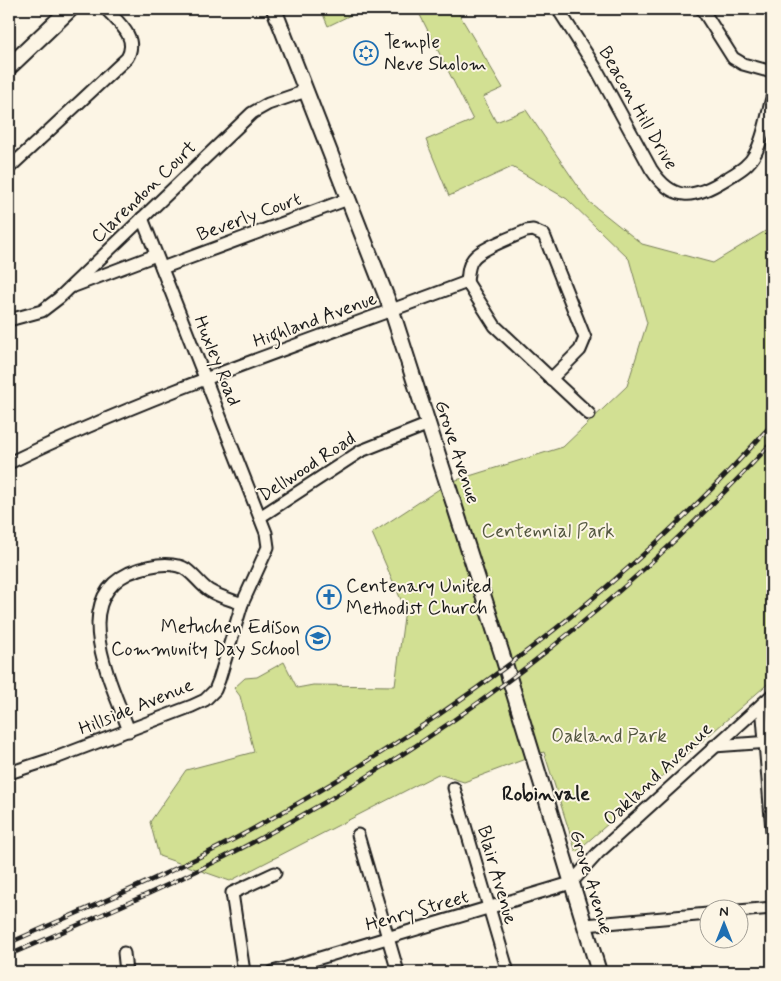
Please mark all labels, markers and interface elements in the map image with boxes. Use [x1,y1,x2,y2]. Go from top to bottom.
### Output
place label: Temple Neve Sholom [384,30,487,77]
synagogue icon: Temple Neve Sholom [353,40,379,66]
street label: Beacon Hill Drive [592,42,684,174]
street label: Clarendon Court [86,135,202,249]
street label: Beverly Court [193,187,305,247]
street label: Highland Avenue [250,286,382,357]
street label: Huxley Road [187,312,246,410]
street label: Grove Avenue [428,397,486,507]
street label: Dellwood Road [253,426,361,508]
park label: Centennial Park [482,519,614,544]
place label: Centenary United Methodist Church [346,574,492,621]
church icon: Centenary United Methodist Church [316,584,342,610]
place label: Metuchen Edison Community Day School [111,615,300,662]
school or university icon: Metuchen Edison Community Day School [305,625,331,651]
street label: Hillside Avenue [75,673,197,741]
street label: Oakland Avenue [598,717,718,831]
park label: Oakland Park [551,724,667,749]
district label: Robinvale [502,781,590,808]
street label: Blair Avenue [471,823,523,927]
street label: Grove Avenue [563,827,619,937]
street label: Henry Street [363,884,472,939]
north arrow [698,898,748,948]
text: N [719,903,729,921]

